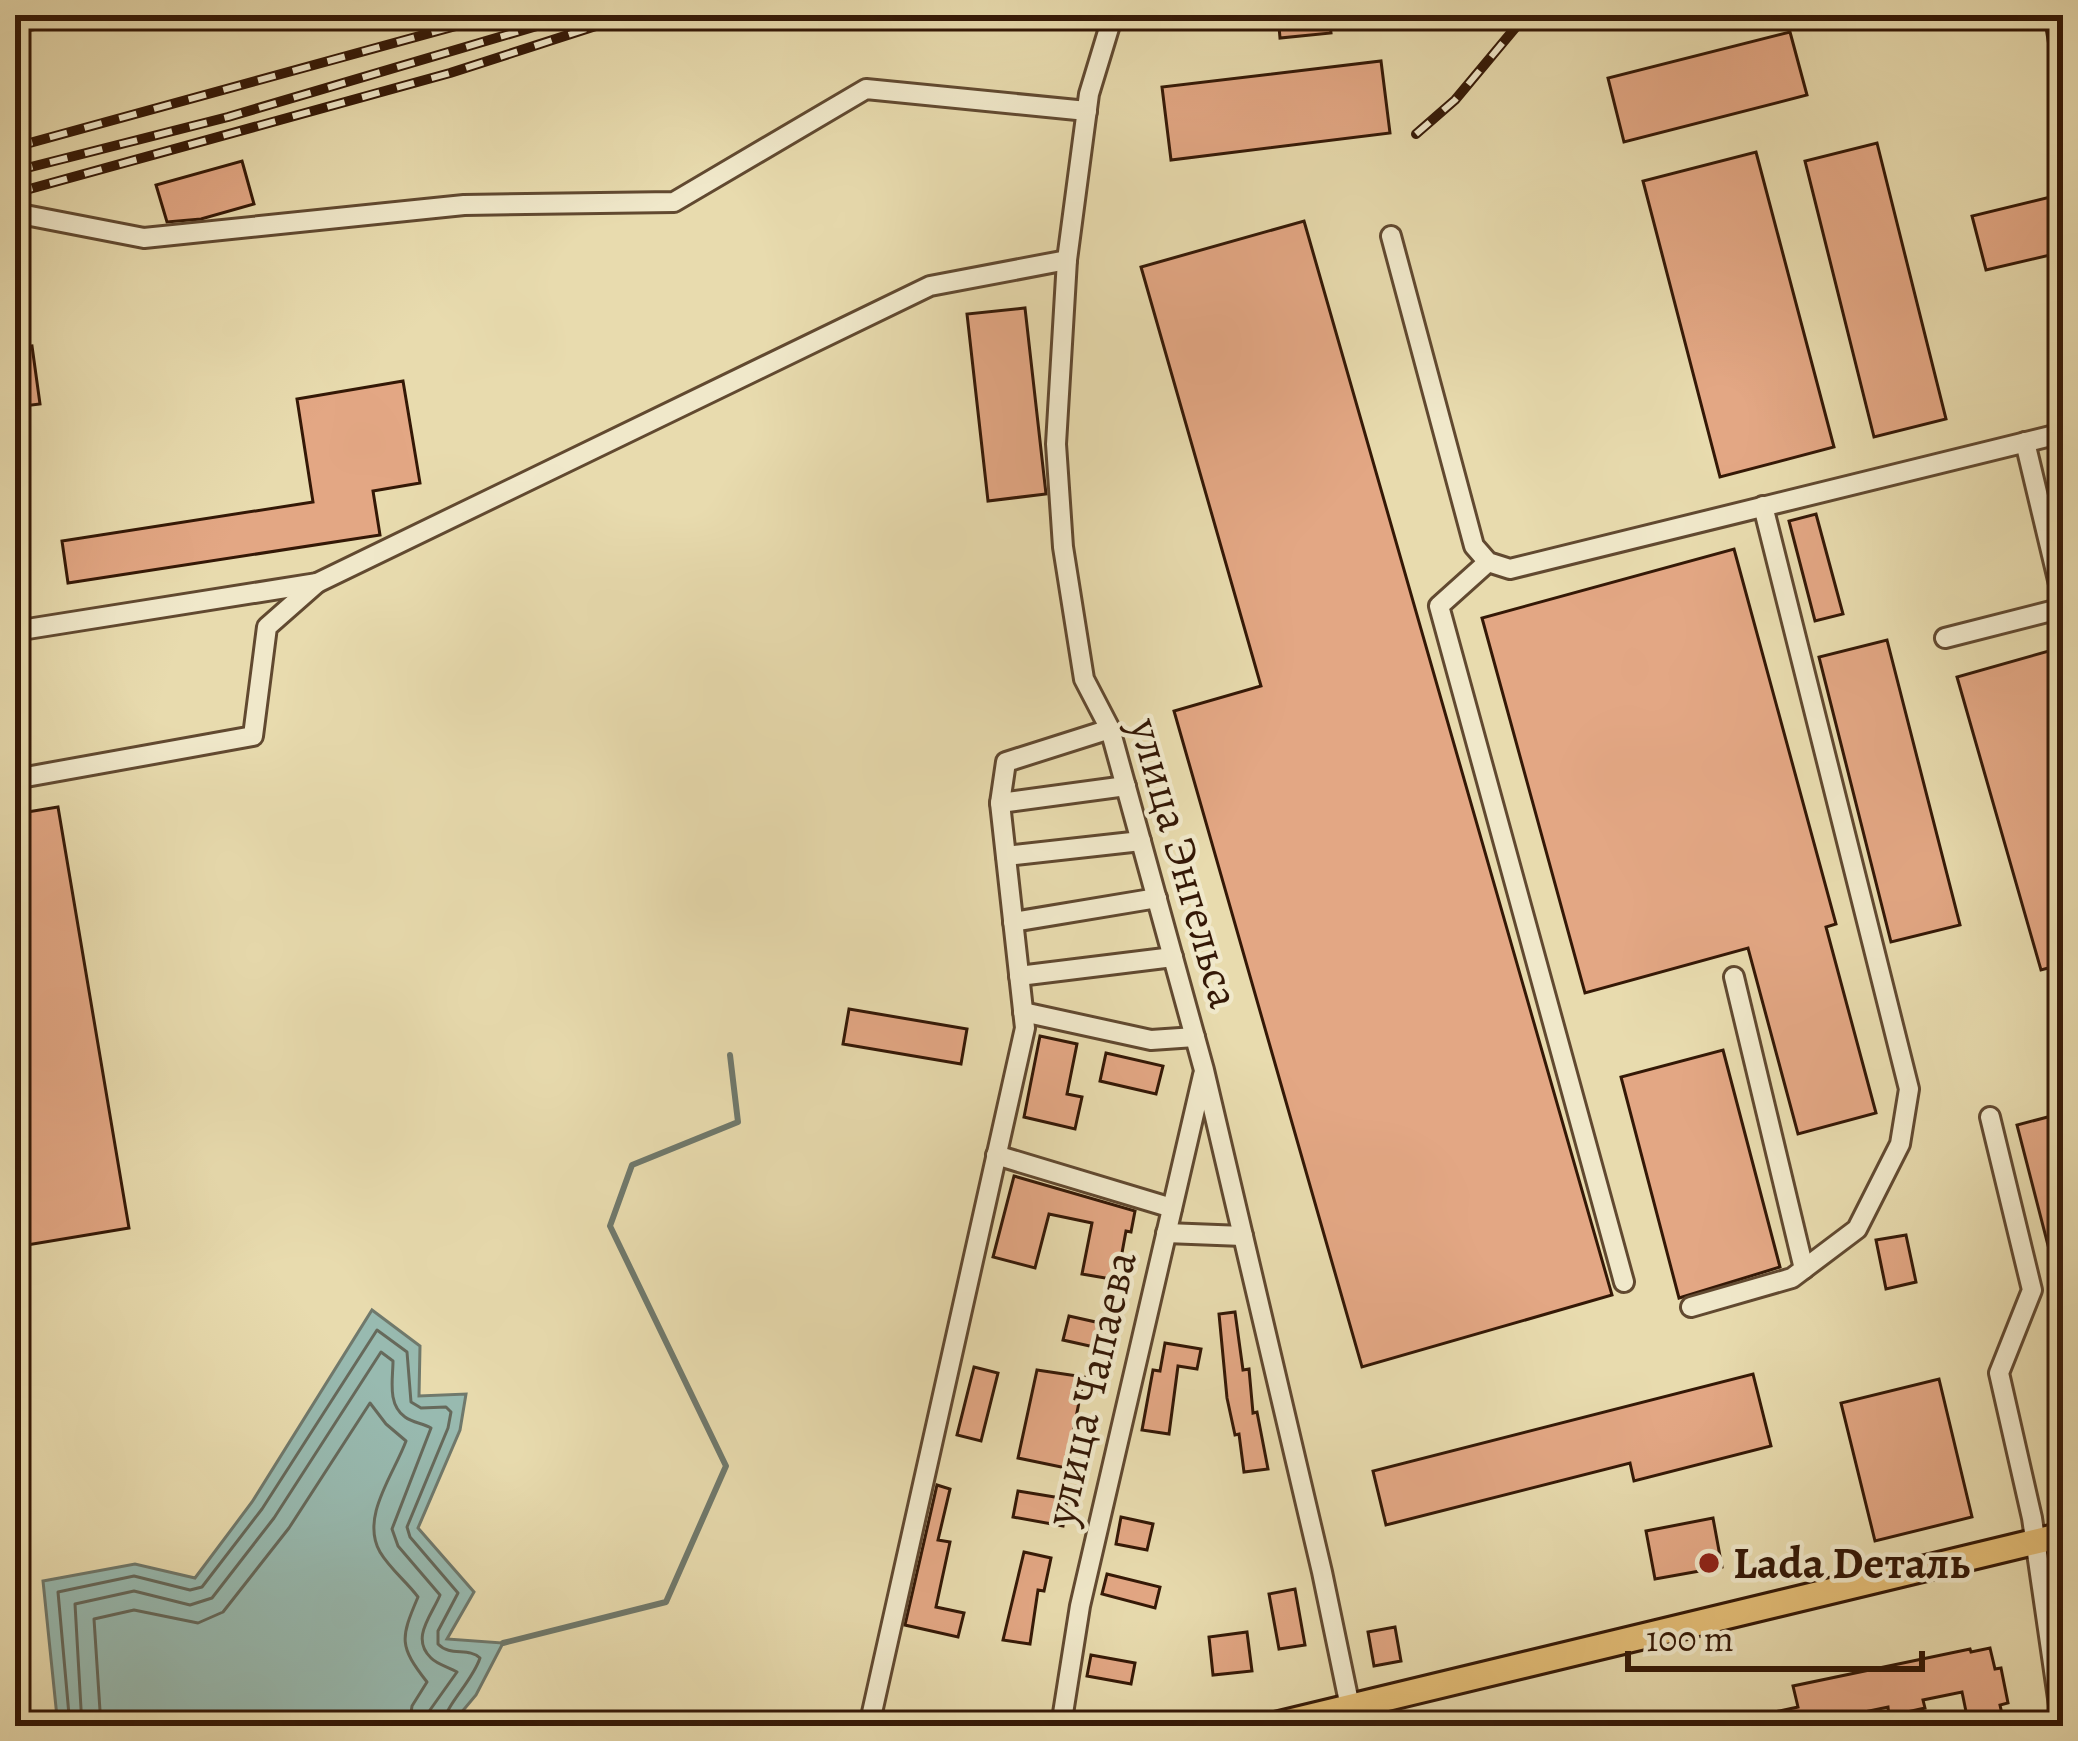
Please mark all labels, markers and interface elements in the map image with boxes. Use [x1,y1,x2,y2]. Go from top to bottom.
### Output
street label: улица Энгельса [1114,710,1256,1015]
street label: улица Чапаева [1028,1245,1152,1532]
place label: Lada Dеталь [1733,1532,1970,1594]
marker: Lada Dеталь [1696,1550,1722,1576]
scale bar [1628,1597,1922,1671]
text: 100 m [1646,1614,1734,1663]

